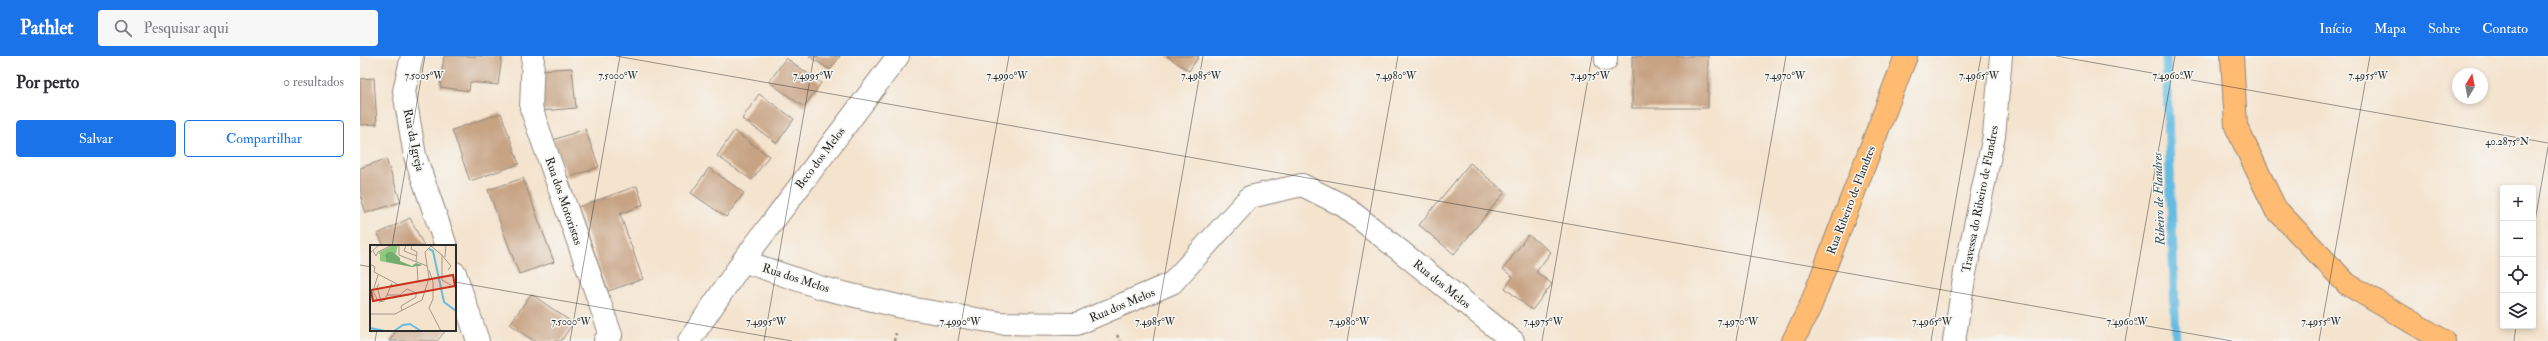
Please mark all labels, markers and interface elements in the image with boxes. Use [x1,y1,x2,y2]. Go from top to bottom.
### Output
search box [98,10,378,46]
text: Pathlet [20,16,74,40]
icon: search [112,17,134,39]
text: Pesquisar aqui [144,19,229,38]
text: Início [2319,20,2352,37]
text: Mapa [2374,20,2406,37]
text: Sobre [2428,20,2460,37]
text: Contato [2482,20,2528,37]
north arrow [2452,68,2488,104]
text: 7.5005°W [405,70,444,82]
text: 7.5000°W [598,70,639,82]
text: 7.4995°W [793,70,834,82]
text: 7.4990°W [987,70,1028,82]
text: 7.4985°W [1181,70,1222,82]
text: 7.4980°W [1376,70,1417,82]
text: 7.4975°W [1570,70,1611,82]
text: 7.4970°W [1765,70,1806,82]
text: 7.4965°W [1959,70,2000,82]
text: 7.4960°W [2153,70,2194,82]
text: 7.4955°W [2348,70,2389,82]
text: Por perto [16,72,79,93]
text: 0 resultados [283,74,344,90]
street label: Rua da Igreja [400,108,428,174]
button: Salvar [16,120,176,157]
button: Compartilhar [184,120,344,157]
street label: Beco dos Melos [792,124,849,192]
street label: Travessa do Ribeiro de Flandres [1959,124,2002,274]
text: 40.2875°N [2485,136,2529,148]
street label: Rua Ribeiro de Flandres [1824,144,1879,257]
water label: Ribeiro de Flandres [2149,152,2169,247]
street label: Rua dos Motoristas [541,155,586,247]
map controls [2500,185,2536,329]
button: + [2500,185,2536,221]
button: − [2500,221,2536,257]
inset map [370,245,456,331]
street label: Rua dos Melos [1410,257,1474,312]
button: locate [2500,257,2536,293]
street label: Rua dos Melos [760,261,831,296]
street label: Rua dos Melos [1087,285,1157,326]
button: layers [2500,293,2536,329]
text: 7.5000°W [551,316,592,328]
text: 7.4995°W [746,316,787,328]
text: 7.4990°W [940,316,981,328]
text: 7.4985°W [1135,316,1176,328]
text: 7.4980°W [1329,316,1370,328]
text: 7.4975°W [1523,316,1564,328]
text: 7.4970°W [1718,316,1759,328]
text: 7.4965°W [1912,316,1953,328]
text: 7.4960°W [2107,316,2148,328]
text: 7.4955°W [2301,316,2342,328]

